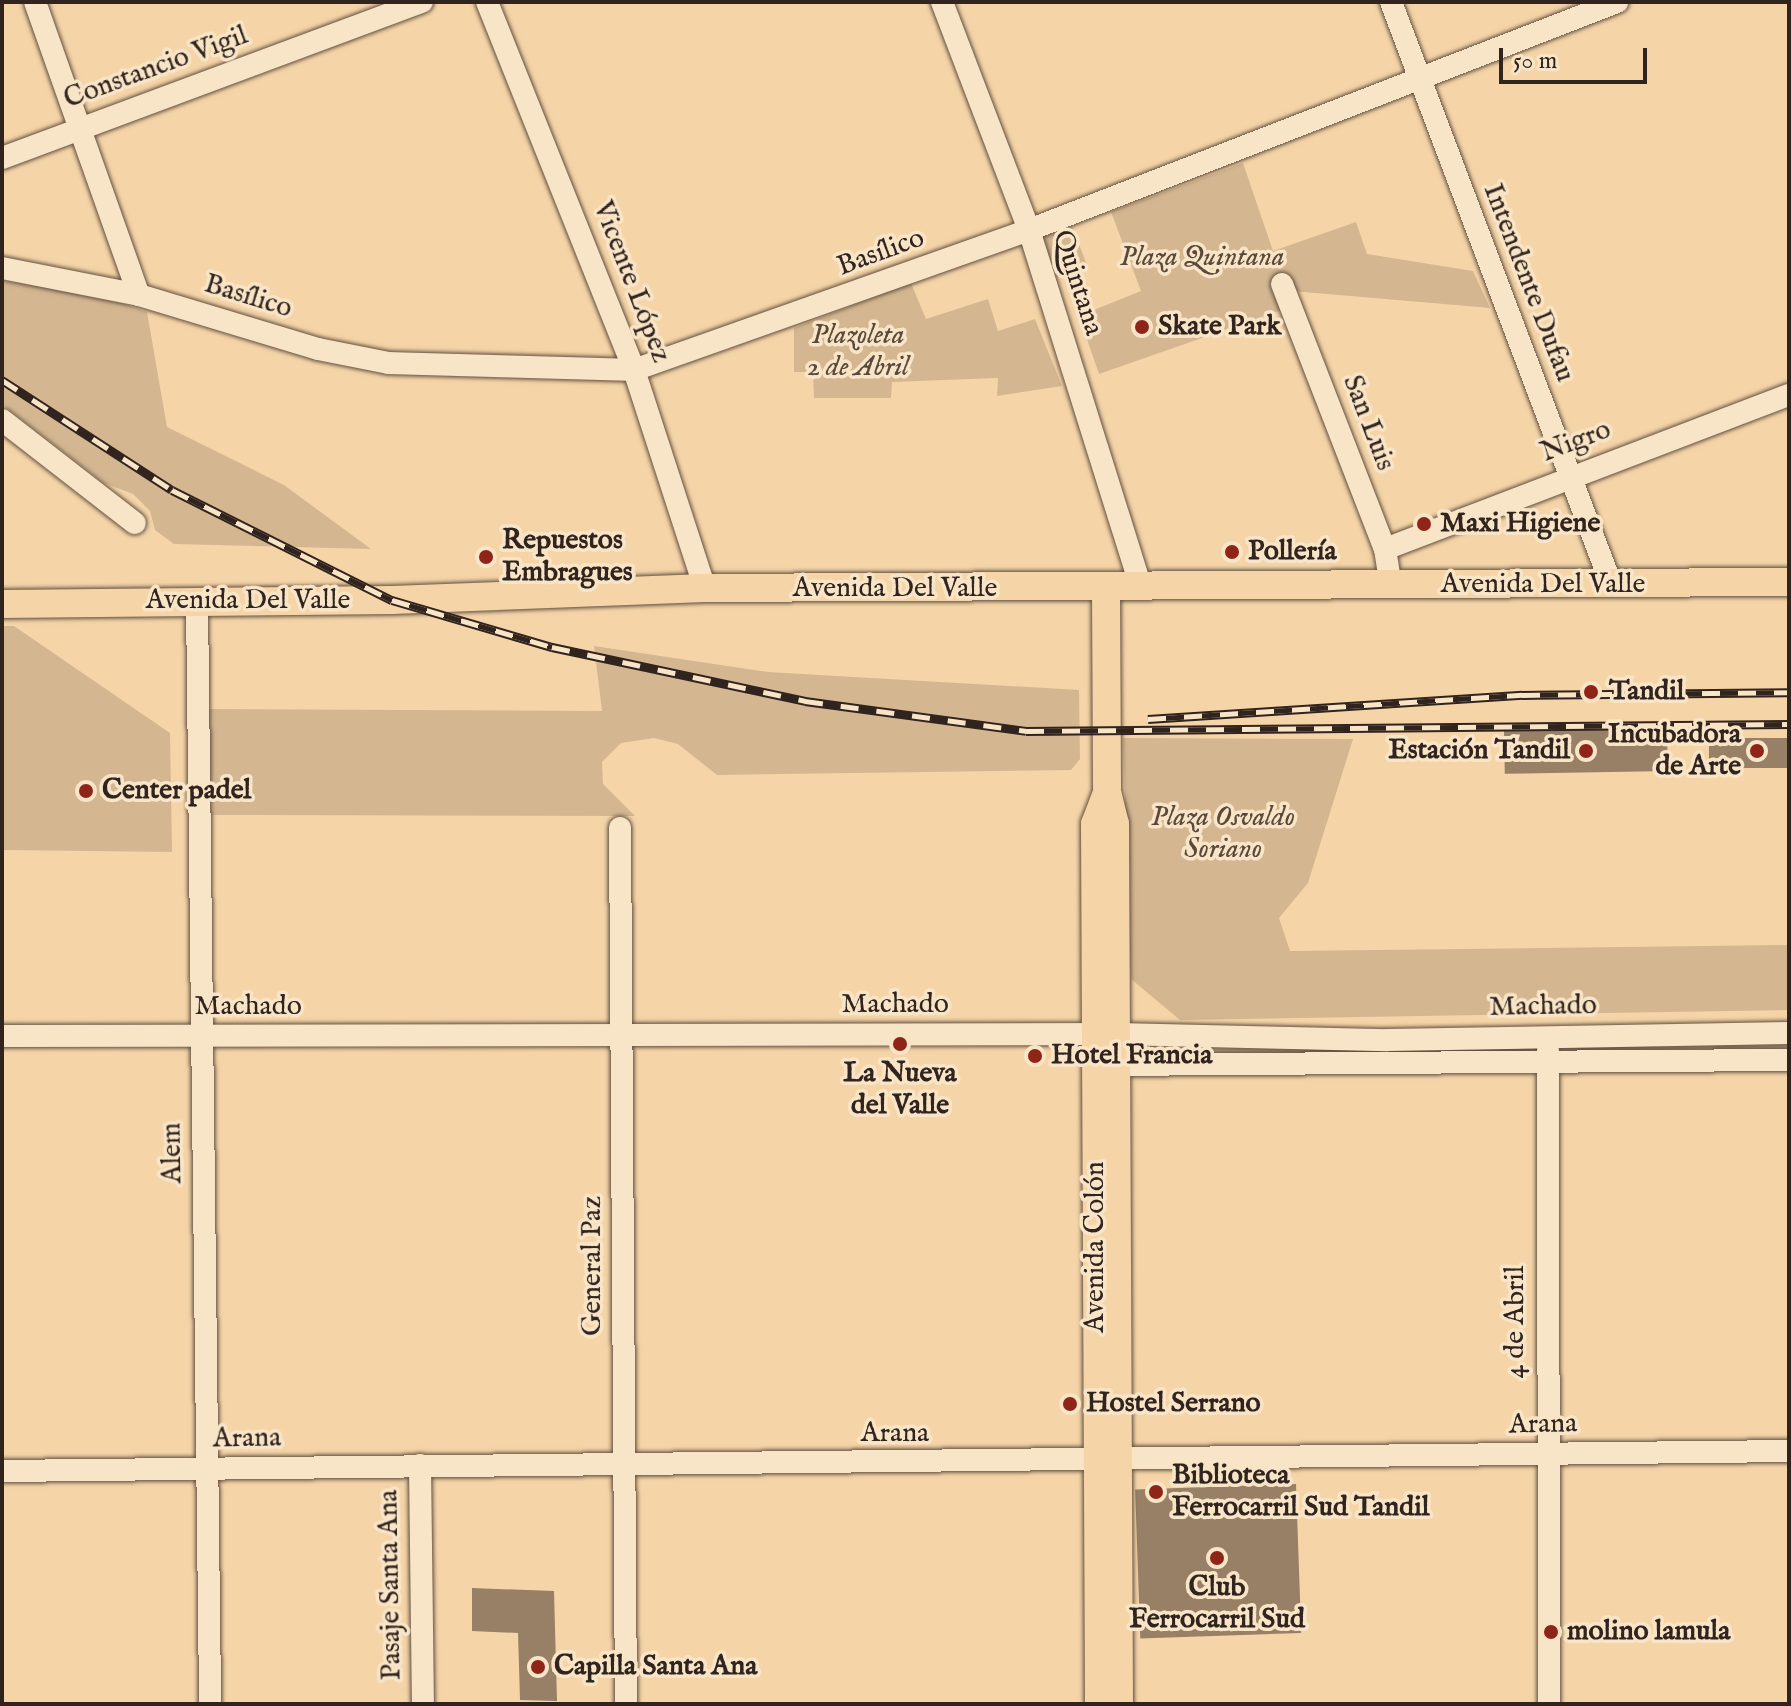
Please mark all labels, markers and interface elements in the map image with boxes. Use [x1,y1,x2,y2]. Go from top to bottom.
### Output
street label: Constancio Vigil [60,19,252,117]
scale bar [1503,32,1651,82]
text: 50 m [1513,46,1557,77]
street label: Intendente Dufau [1475,179,1581,387]
street label: Vicente López [585,197,677,367]
street label: Basílico [833,222,929,284]
street label: Quintana [1044,226,1110,340]
park label: Plaza Quintana [1120,241,1284,275]
street label: Basílico [200,268,296,326]
place label: Skate Park [1158,310,1281,344]
marker: Skate Park [1133,318,1151,336]
park label: Plazoleta 2 de Abril [807,319,909,385]
street label: San Luis [1335,371,1401,475]
street label: Nigro [1536,413,1616,471]
place label: Maxi Higiene [1440,507,1600,541]
marker: Maxi Higiene [1415,515,1433,533]
place label: Repuestos Embragues [502,524,633,590]
place label: Pollería [1248,535,1337,569]
marker: Pollería [1223,543,1241,561]
marker: Repuestos Embragues [477,548,495,566]
street label: Avenida Del Valle [1441,568,1645,602]
street label: Avenida Del Valle [793,572,997,606]
street label: Avenida Del Valle [146,584,350,618]
place label: Tandil [1609,675,1684,709]
marker: Tandil [1580,681,1602,703]
place label: Incubadora de Arte [1608,718,1741,784]
place label: Estación Tandil [1388,734,1570,768]
marker: Estación Tandil [1577,742,1595,760]
marker: Incubadora de Arte [1748,742,1766,760]
place label: Center padel [102,774,251,808]
marker: Center padel [77,782,95,800]
park label: Plaza Osvaldo Soriano [1151,801,1295,867]
street label: Machado [841,988,949,1022]
street label: Machado [1489,989,1597,1025]
street label: Machado [194,990,302,1024]
marker: La Nueva del Valle [891,1035,909,1053]
place label: Hotel Francia [1051,1039,1212,1073]
marker: Hotel Francia [1026,1047,1044,1065]
place label: La Nueva del Valle [843,1057,957,1123]
street label: Alem [156,1122,190,1184]
street label: Avenida Colón [1079,1161,1113,1333]
street label: General Paz [576,1196,610,1336]
street label: 4 de Abril [1499,1266,1533,1378]
place label: Hostel Serrano [1086,1387,1261,1421]
marker: Hostel Serrano [1061,1395,1079,1413]
street label: Arana [1509,1408,1577,1442]
street label: Arana [861,1417,929,1451]
street label: Arana [213,1422,281,1456]
place label: Biblioteca Ferrocarril Sud Tandil [1172,1459,1429,1525]
marker: Biblioteca Ferrocarril Sud Tandil [1147,1483,1165,1501]
street label: Pasaje Santa Ana [373,1489,409,1681]
marker: Club Ferrocarril Sud [1208,1549,1226,1567]
place label: Club Ferrocarril Sud [1129,1571,1305,1637]
place label: molino lamula [1567,1615,1730,1649]
marker: molino lamula [1542,1623,1560,1641]
place label: Capilla Santa Ana [554,1650,757,1684]
marker: Capilla Santa Ana [529,1658,547,1676]

